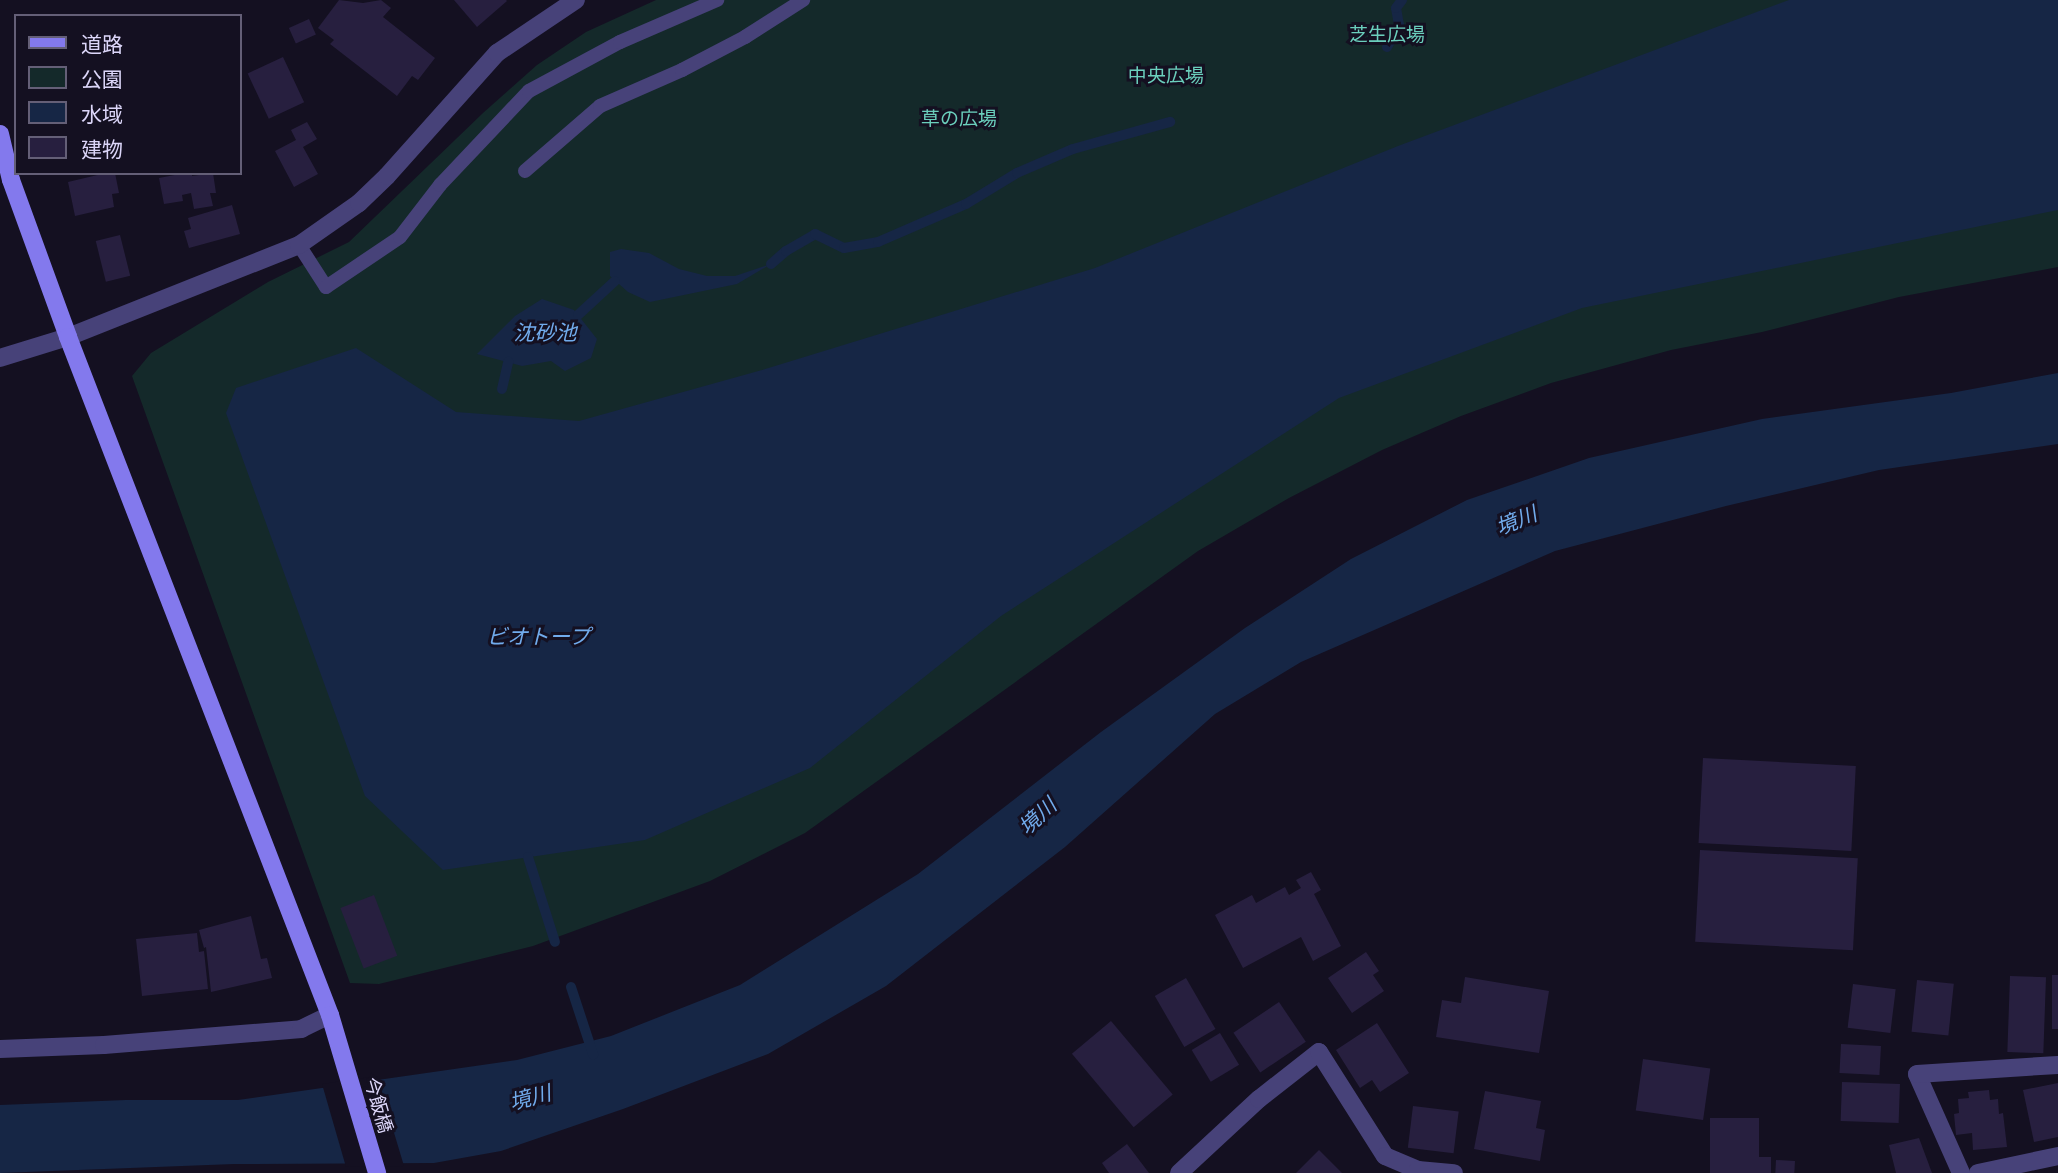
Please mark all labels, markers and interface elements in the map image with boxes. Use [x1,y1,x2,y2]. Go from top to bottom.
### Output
legend [14,14,242,175]
park label: 芝生広場 [1349,23,1425,45]
text: 道路 [81,31,123,56]
park label: 中央広場 [1128,64,1204,86]
text: 公園 [81,66,123,91]
text: 水域 [81,101,123,126]
park label: 草の広場 [921,107,997,129]
text: 建物 [81,136,123,161]
water label: 沈砂池 [514,319,576,345]
water label: 境川 [1492,500,1540,540]
water label: ビオトープ [486,623,590,649]
water label: 境川 [1013,792,1061,840]
street label: 今飯橋 [360,1074,398,1136]
water label: 境川 [506,1079,554,1115]

